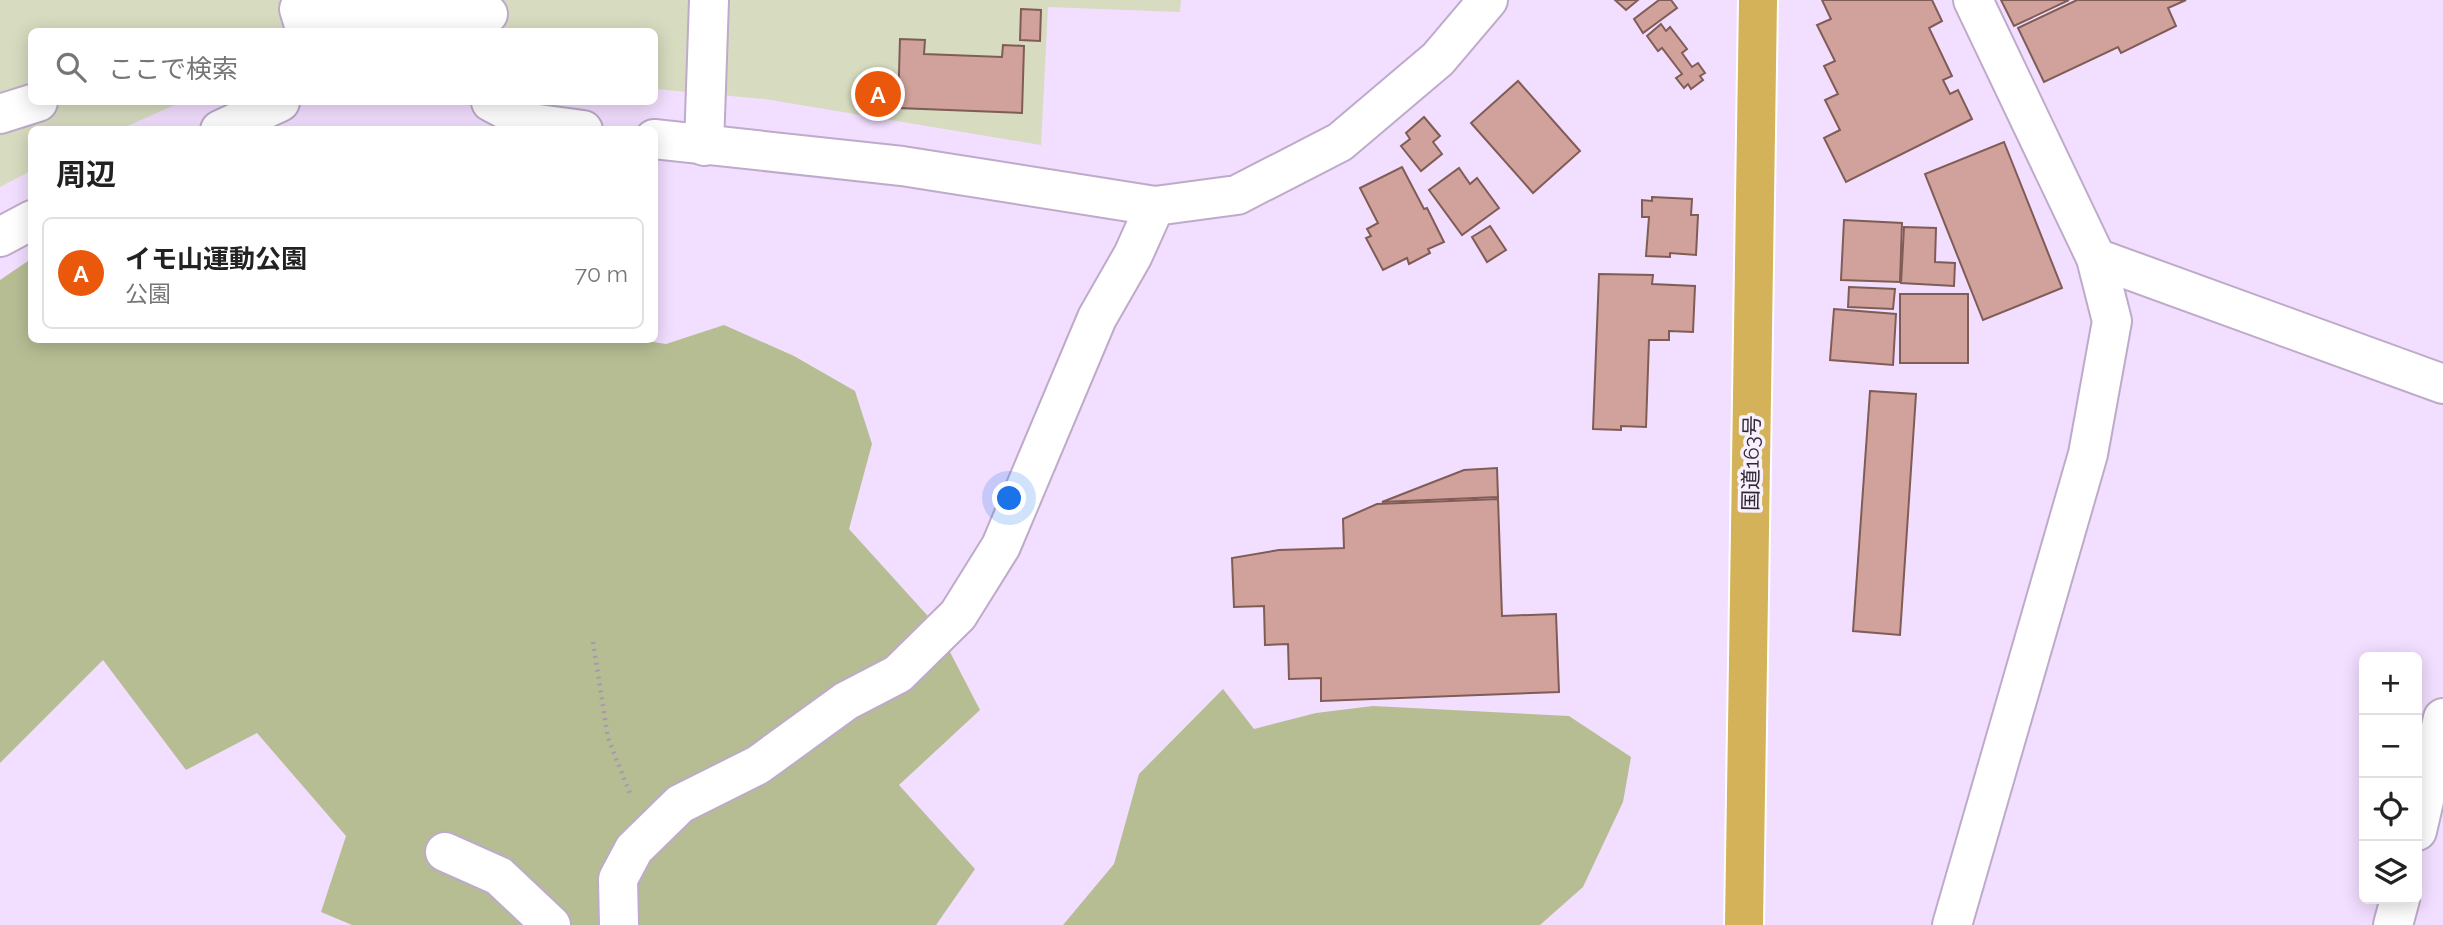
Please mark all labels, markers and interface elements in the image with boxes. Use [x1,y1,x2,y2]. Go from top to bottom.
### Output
search box [28,28,658,105]
icon: search [52,48,90,86]
text: ここで検索 [108,54,238,84]
pin: A [855,68,901,120]
text: 周辺 [56,157,116,192]
text: イモ山運動公園 [125,244,307,274]
text: A [73,260,89,287]
text: 70 m [575,260,628,287]
text: 公園 [125,280,171,307]
street label: 国道163号 [1738,415,1764,511]
your location [992,481,1026,515]
map controls [2359,652,2422,904]
button: + [2359,652,2422,715]
button: − [2359,715,2422,778]
button: locate [2359,778,2422,841]
button: layers [2359,841,2422,904]

